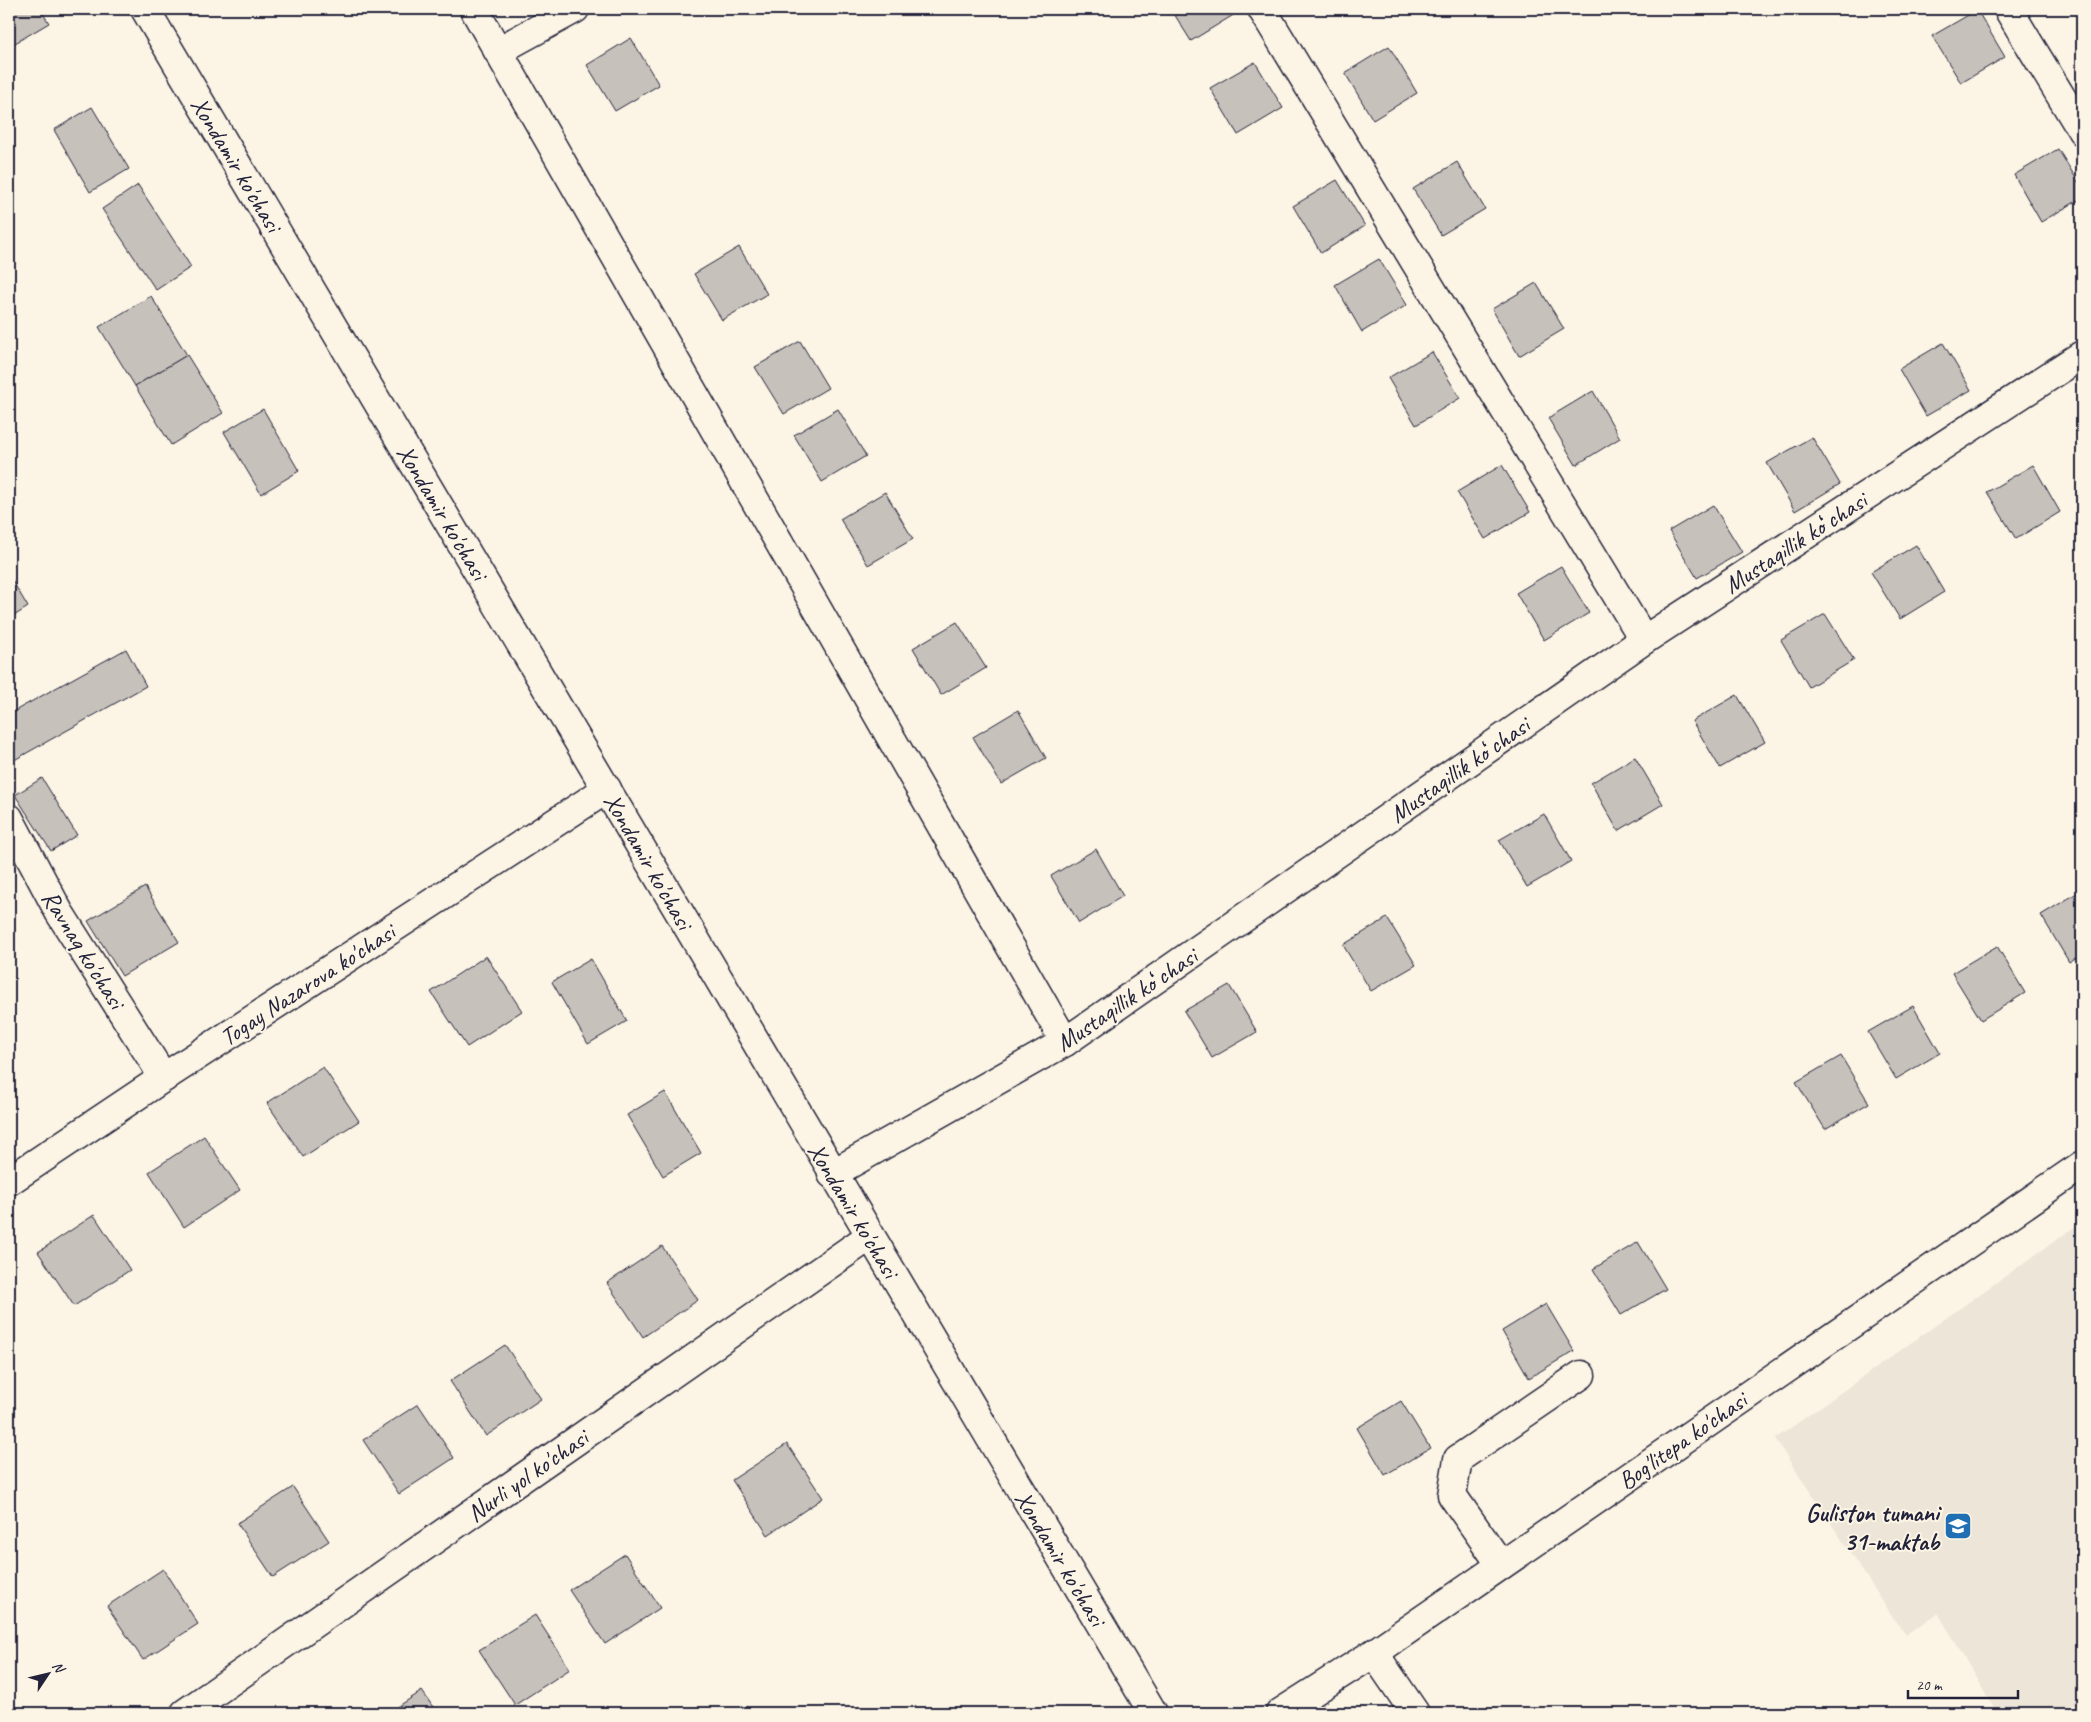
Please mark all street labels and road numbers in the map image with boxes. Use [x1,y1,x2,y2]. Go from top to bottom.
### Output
street label: Xondamir ko'chasi [183,91,291,241]
street label: Xondamir ko'chasi [389,439,497,589]
street label: Mustaqillik koʻchasi [1718,483,1876,601]
street label: Mustaqillik koʻchasi [1383,708,1539,830]
street label: Xondamir ko'chasi [596,788,702,938]
street label: Ravnaq ko'chasi [34,884,134,1018]
street label: Togay Nazarova ko'chasi [214,915,404,1053]
street label: Mustaqillik koʻchasi [1050,939,1206,1059]
street label: Xondamir ko'chasi [800,1137,908,1287]
street label: Bog'litepa ko'chasi [1612,1383,1756,1497]
street label: Nurli yol ko'chasi [461,1420,597,1529]
street label: Xondamir ko'chasi [1007,1485,1115,1635]

